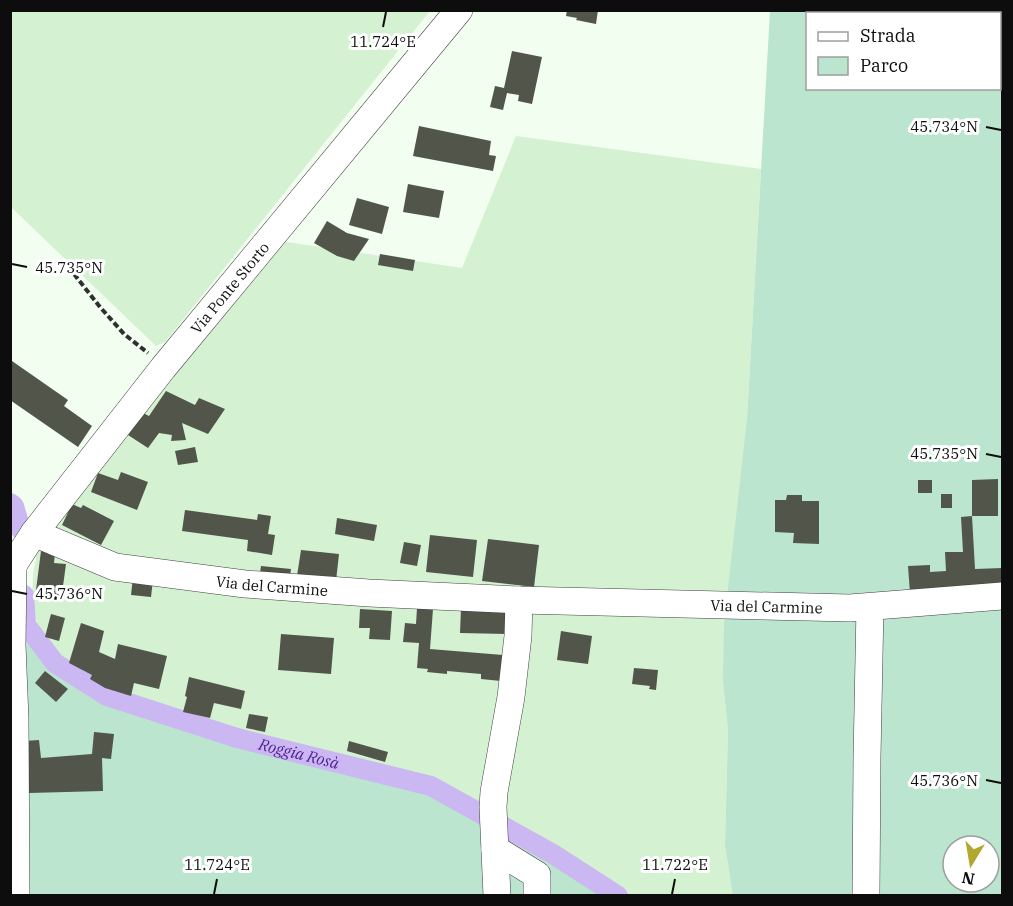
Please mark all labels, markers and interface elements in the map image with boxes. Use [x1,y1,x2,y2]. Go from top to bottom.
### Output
legend [806,12,1001,90]
text: Strada [860,24,916,47]
text: 11.724°E [350,32,416,51]
text: Parco [860,54,908,77]
text: 45.734°N [910,117,978,136]
street label: Via Ponte Storto [186,238,273,337]
text: 45.735°N [35,258,103,277]
text: 45.735°N [910,444,978,463]
street label: Via del Carmine [215,571,329,600]
text: 45.736°N [35,584,103,603]
street label: Via del Carmine [710,595,823,617]
water label: Roggia Rosà [256,734,342,773]
text: 45.736°N [910,771,978,790]
north arrow [941,834,1001,894]
text: 11.724°E [184,855,250,874]
text: 11.722°E [642,855,708,874]
text: N [960,868,976,890]

